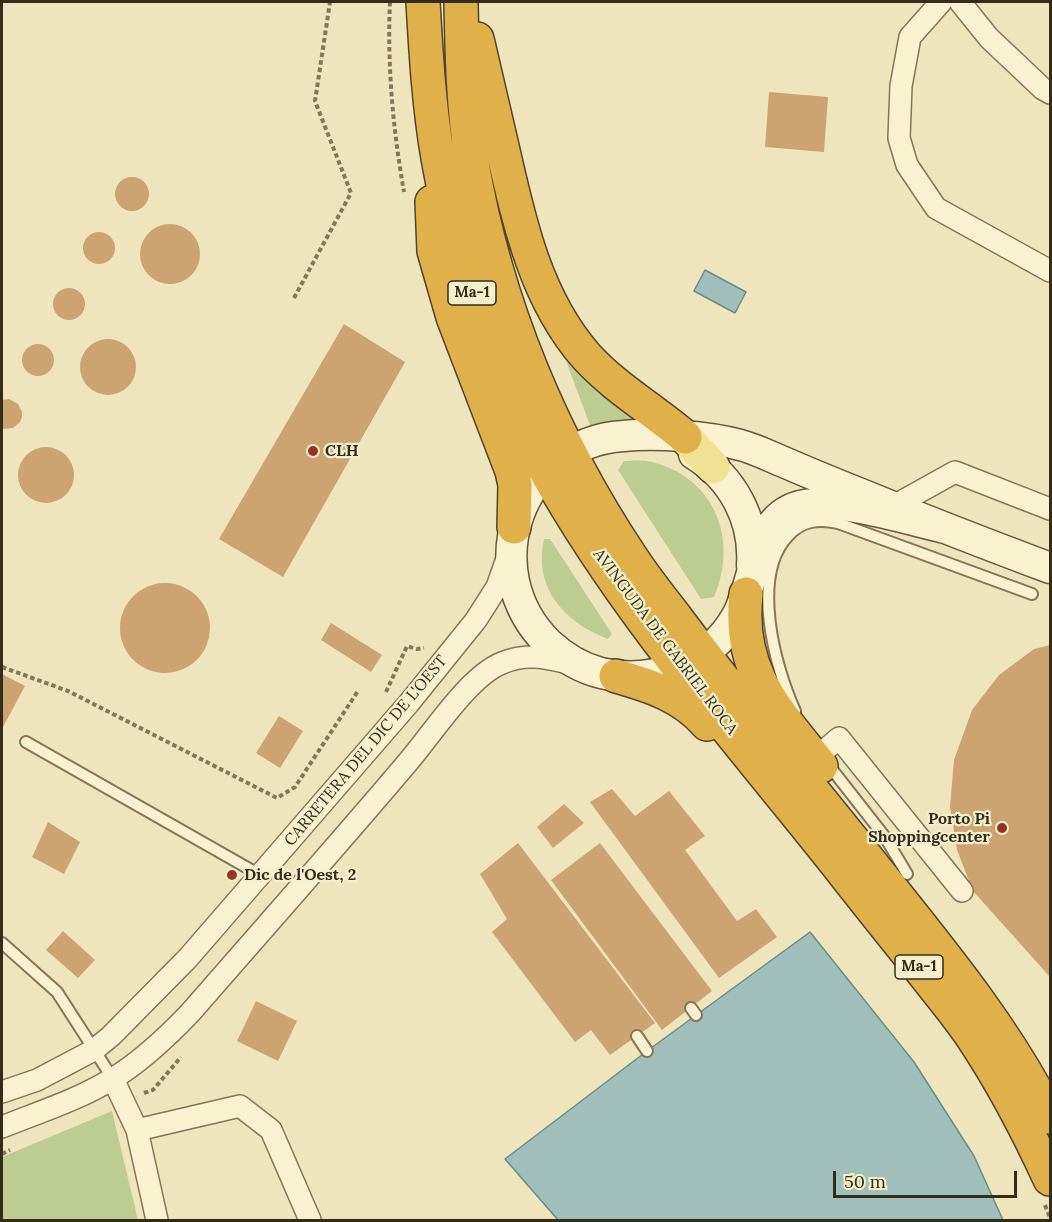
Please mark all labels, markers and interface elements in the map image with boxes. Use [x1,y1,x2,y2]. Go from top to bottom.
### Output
road number: Ma-1 [448,281,496,305]
place label: CLH [325,441,359,461]
marker: CLH [306,444,320,458]
street label: AVINGUDA DE GABRIEL ROCA [589,545,741,739]
street label: CARRETERA DEL DIC DE L'OEST [281,652,451,850]
place label: Porto Pi Shoppingcenter [868,809,990,847]
marker: Porto Pi Shoppingcenter [995,821,1009,835]
place label: Dic de l'Oest, 2 [244,865,356,885]
marker: Dic de l'Oest, 2 [225,868,239,882]
road number: Ma-1 [895,955,943,979]
scale bar [836,1159,1020,1197]
text: 50 m [844,1170,886,1193]

